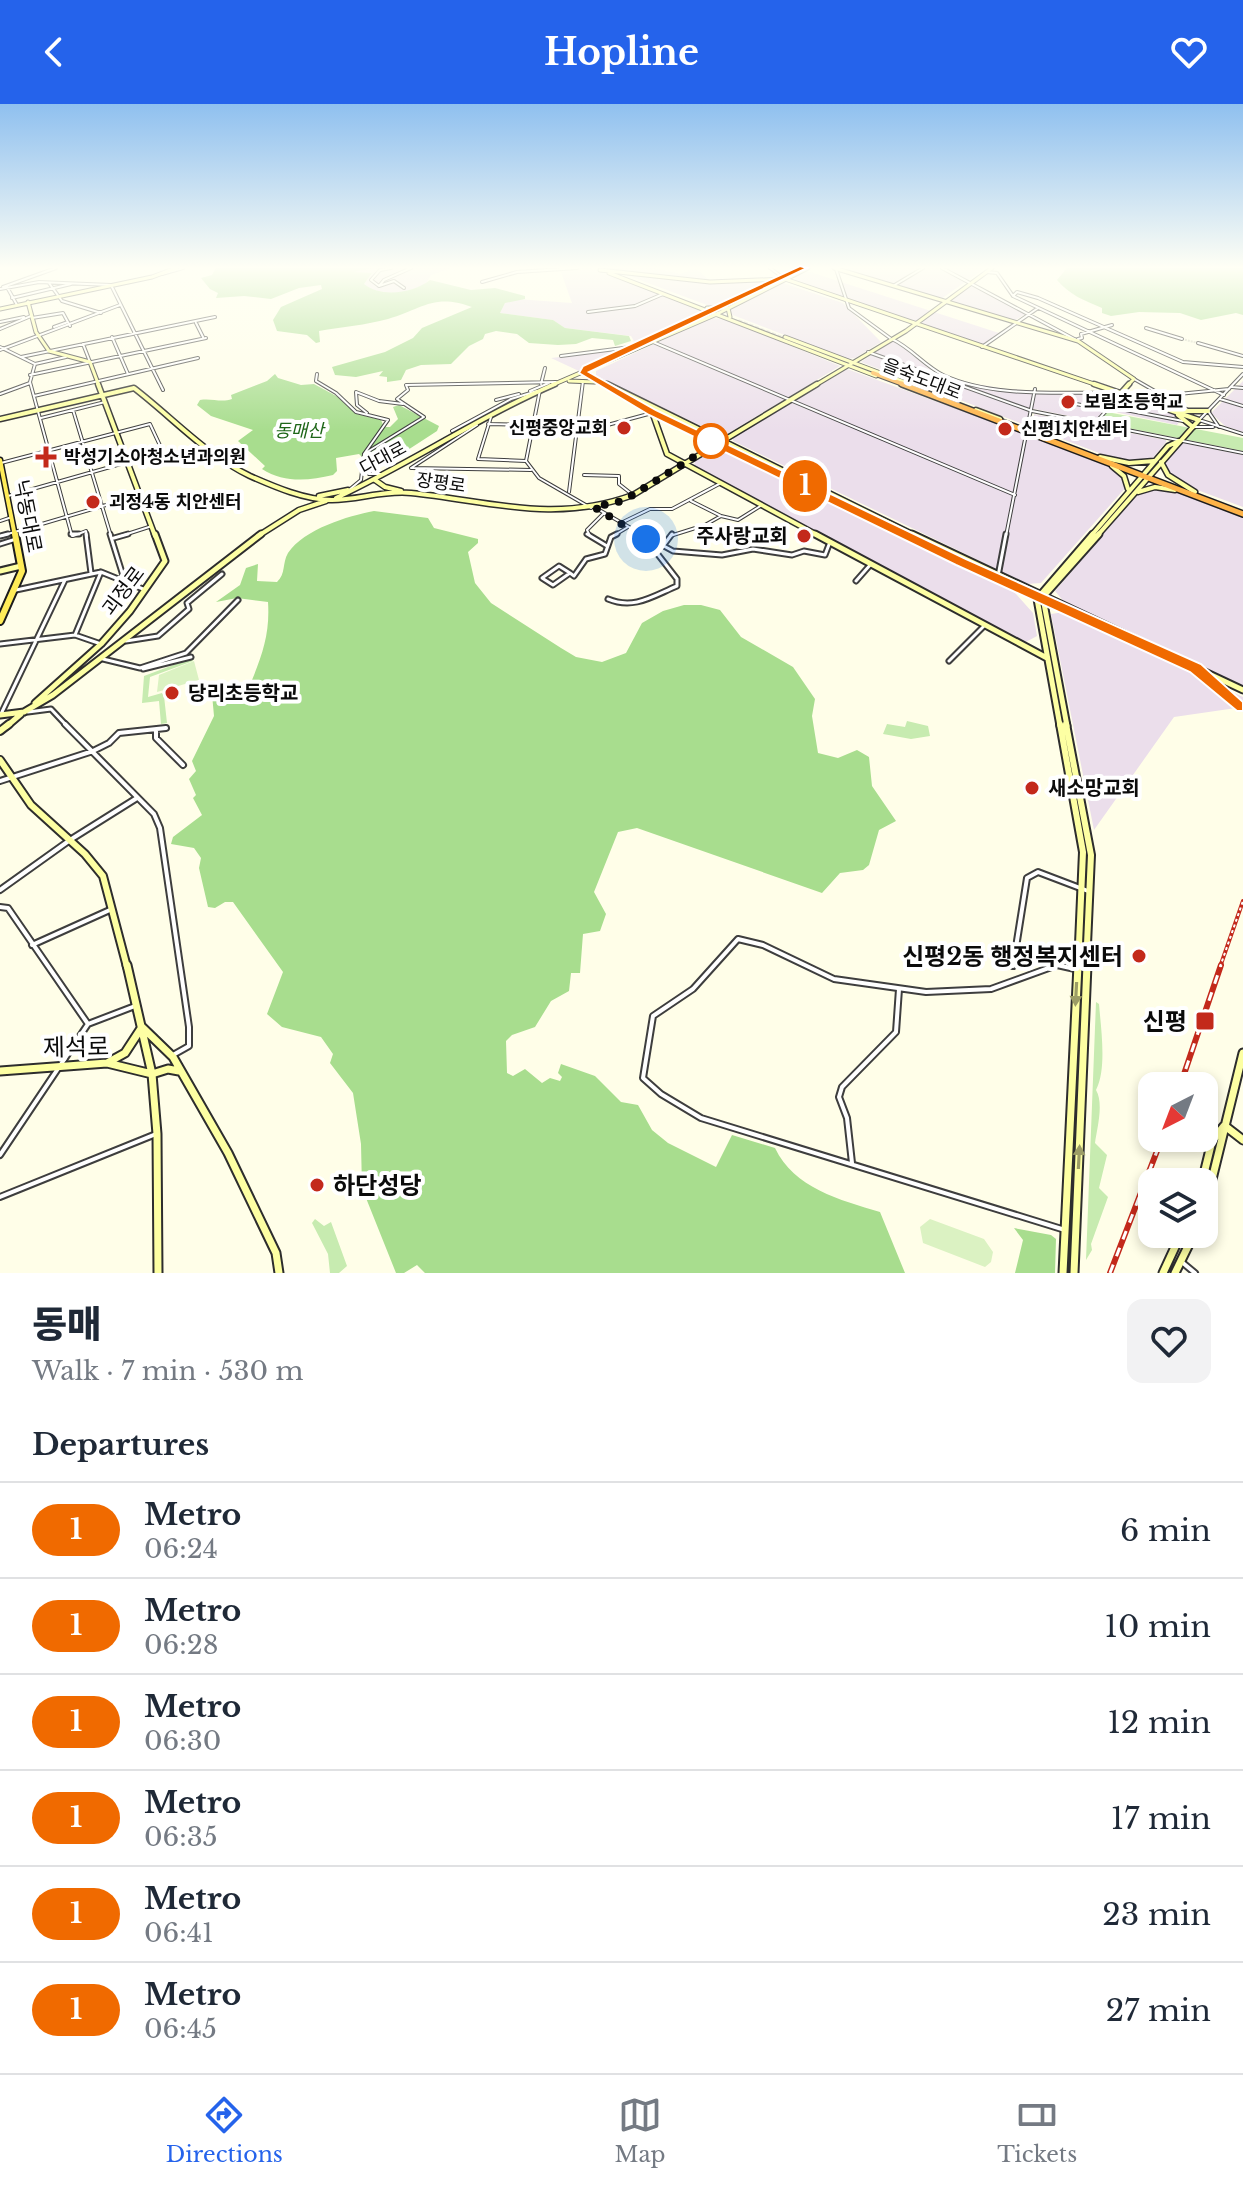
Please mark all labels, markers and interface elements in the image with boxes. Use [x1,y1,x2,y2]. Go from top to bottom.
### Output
icon: back [32,30,76,74]
text: Hopline [544,30,699,75]
icon: heart [1167,30,1211,74]
street label: 을숙도대로 [879,354,965,404]
place label: 보림초등학교 [1084,391,1183,413]
marker: 보림초등학교 [1059,393,1077,411]
place label: 신평중앙교회 [509,417,608,439]
place label: 신평1치안센터 [1021,418,1128,440]
marker: 신평중앙교회 [615,419,633,437]
park label: 동매산 [274,420,326,442]
marker: 신평1치안센터 [996,420,1014,438]
unlabelled marker [694,424,728,458]
street label: 다대로 [356,437,410,479]
marker: 박성기소아청소년과의원 [35,446,57,468]
place label: 박성기소아청소년과의원 [64,446,246,468]
line badge: 1 [779,460,831,512]
text: 1 [799,468,811,503]
street label: 장평로 [415,469,467,497]
street label: 낙동대로 [9,478,47,554]
place label: 괴정4동 치안센터 [109,491,242,513]
marker: 괴정4동 치안센터 [84,493,102,511]
your location [626,519,666,559]
place label: 주사랑교회 [696,524,788,548]
marker: 주사랑교회 [795,527,813,545]
street label: 괴정로 [97,562,149,620]
place label: 당리초등학교 [188,681,298,705]
marker: 당리초등학교 [163,684,181,702]
place label: 새소망교회 [1048,776,1140,800]
marker: 새소망교회 [1023,779,1041,797]
place label: 신평2동 행정복지센터 [902,942,1123,971]
marker: 신평2동 행정복지센터 [1130,947,1148,965]
one-way arrow [1069,982,1082,1007]
place label: 신평 [1143,1007,1187,1036]
marker: 신평 [1194,1010,1216,1032]
street label: 제석로 [43,1032,109,1062]
north arrow [1138,1072,1218,1152]
map controls [1138,1072,1218,1248]
one-way arrow [1073,1144,1086,1169]
button: layers [1138,1168,1218,1248]
place label: 하단성당 [333,1171,421,1200]
marker: 하단성당 [308,1176,326,1194]
button: heart [1127,1299,1211,1383]
text: 동매 [32,1301,102,1348]
text: Walk · 7 min · 530 m [32,1355,303,1387]
text: Departures [32,1426,209,1463]
text: Metro [144,1496,241,1533]
text: 1 [70,1512,82,1547]
text: 6 min [1120,1512,1211,1549]
text: 06:24 [144,1533,218,1565]
text: Metro [144,1592,241,1629]
text: 1 [70,1608,82,1643]
text: 10 min [1105,1608,1211,1645]
text: 06:28 [144,1629,218,1661]
text: Metro [144,1688,241,1725]
text: 1 [70,1704,82,1739]
text: 12 min [1107,1704,1211,1741]
text: 06:30 [144,1725,221,1757]
text: Metro [144,1784,241,1821]
text: 1 [70,1800,82,1835]
text: 17 min [1111,1800,1211,1837]
text: 06:35 [144,1821,217,1853]
text: Metro [144,1880,241,1917]
text: 1 [70,1896,82,1931]
text: 23 min [1102,1896,1211,1933]
text: 06:41 [144,1917,214,1949]
text: Metro [144,1976,241,2013]
text: 1 [70,1992,82,2027]
text: 27 min [1106,1992,1211,2029]
text: 06:45 [144,2013,217,2045]
tab: Directions [166,2093,283,2168]
tab: Map [614,2093,666,2168]
tab: Tickets [997,2093,1077,2168]

